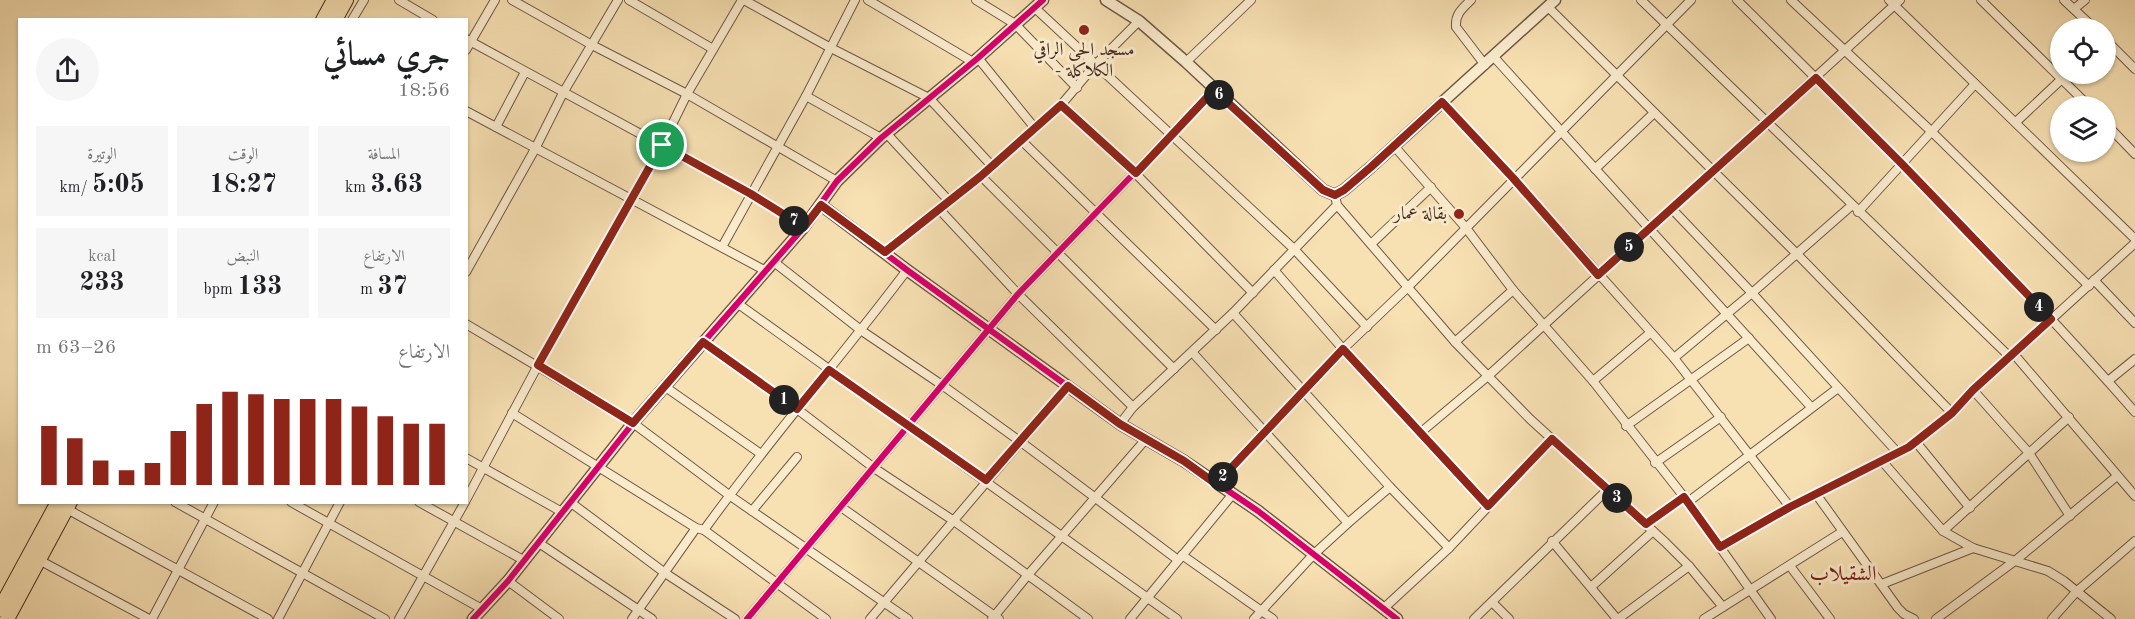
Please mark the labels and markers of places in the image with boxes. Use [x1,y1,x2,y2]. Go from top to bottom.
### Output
marker: مسجد الحي الراقي - الكلاكلة [1077,23,1091,37]
place label: مسجد الحي الراقي - الكلاكلة [1034,40,1134,80]
pin: 6 [1204,80,1234,110]
pin [636,119,687,170]
place label: بقالة عمار [1392,205,1447,224]
pin: 7 [779,206,809,236]
marker: بقالة عمار [1452,207,1466,221]
pin: 5 [1614,232,1644,262]
pin: 4 [2024,292,2054,322]
pin: 1 [769,385,799,415]
pin: 2 [1208,462,1238,492]
pin: 3 [1602,483,1632,513]

